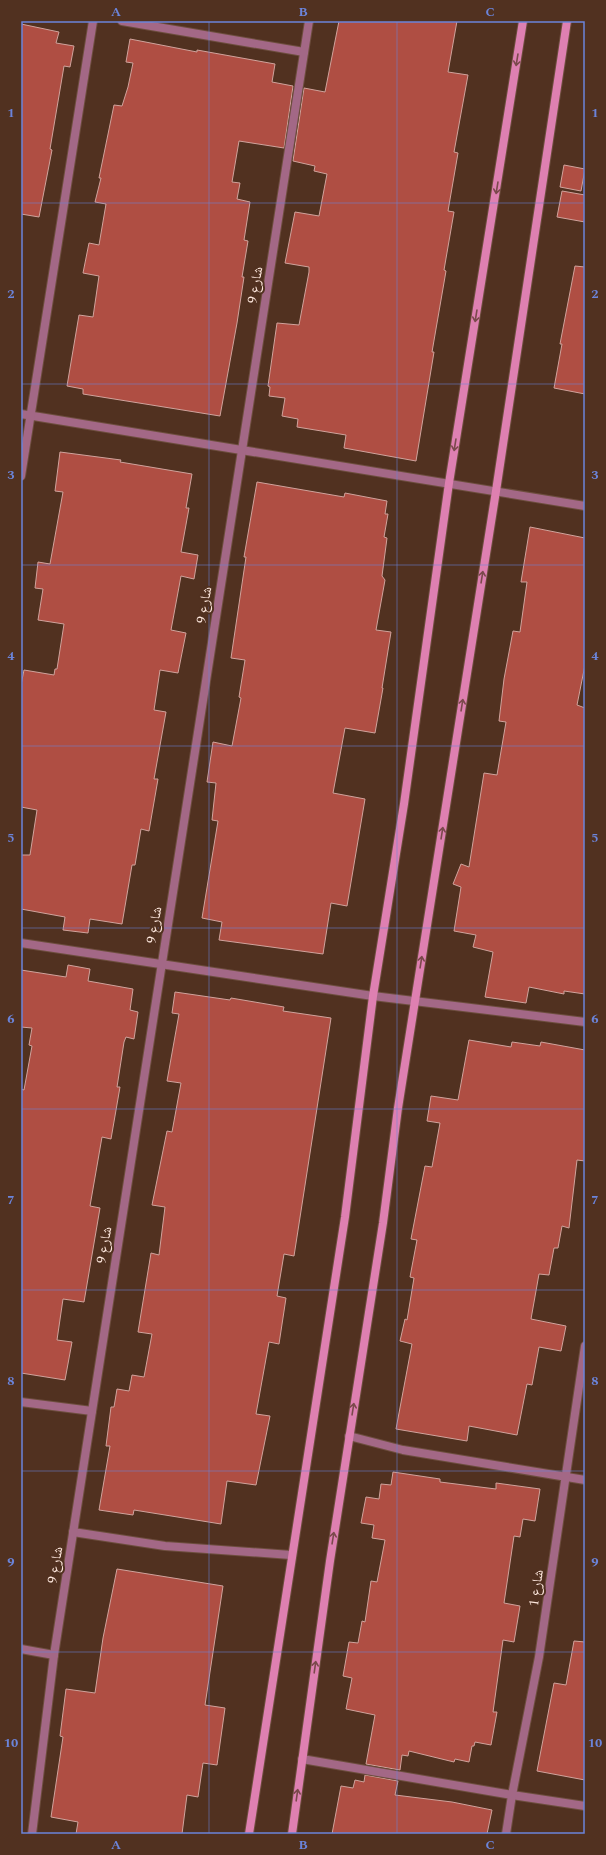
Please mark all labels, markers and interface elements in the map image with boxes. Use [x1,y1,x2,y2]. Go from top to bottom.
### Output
text: A [111,2,121,22]
text: B [298,2,308,22]
text: C [485,2,495,22]
one-way arrow [513,53,521,66]
text: 1 [7,103,15,123]
text: 1 [591,103,599,123]
one-way arrow [492,181,500,194]
street label: شارع 9 [242,265,268,305]
text: 2 [7,284,15,304]
text: 2 [591,284,599,304]
one-way arrow [472,309,480,322]
one-way arrow [451,438,459,451]
text: 3 [7,465,15,485]
text: 3 [591,465,599,485]
one-way arrow [478,571,486,584]
street label: شارع 9 [191,585,217,625]
text: 4 [7,646,15,666]
text: 4 [591,646,599,666]
one-way arrow [458,699,466,712]
one-way arrow [438,827,446,840]
text: 5 [7,828,15,848]
text: 5 [591,828,599,848]
street label: شارع 9 [141,905,167,945]
one-way arrow [417,956,425,969]
text: 6 [7,1009,15,1029]
text: 6 [591,1009,599,1029]
text: 7 [7,1190,15,1210]
text: 7 [591,1190,599,1210]
street label: شارع 9 [91,1225,117,1265]
text: 8 [7,1371,15,1391]
text: 8 [591,1371,599,1391]
one-way arrow [349,1403,357,1416]
one-way arrow [329,1532,337,1545]
street label: شارع 9 [42,1545,68,1585]
text: 9 [7,1552,15,1572]
text: 9 [591,1552,599,1572]
street label: شارع 1 [523,1568,549,1608]
one-way arrow [311,1661,319,1674]
text: 10 [4,1733,18,1753]
text: 10 [588,1733,602,1753]
one-way arrow [293,1789,301,1802]
text: A [111,1835,121,1855]
text: B [298,1835,308,1855]
text: C [485,1835,495,1855]

